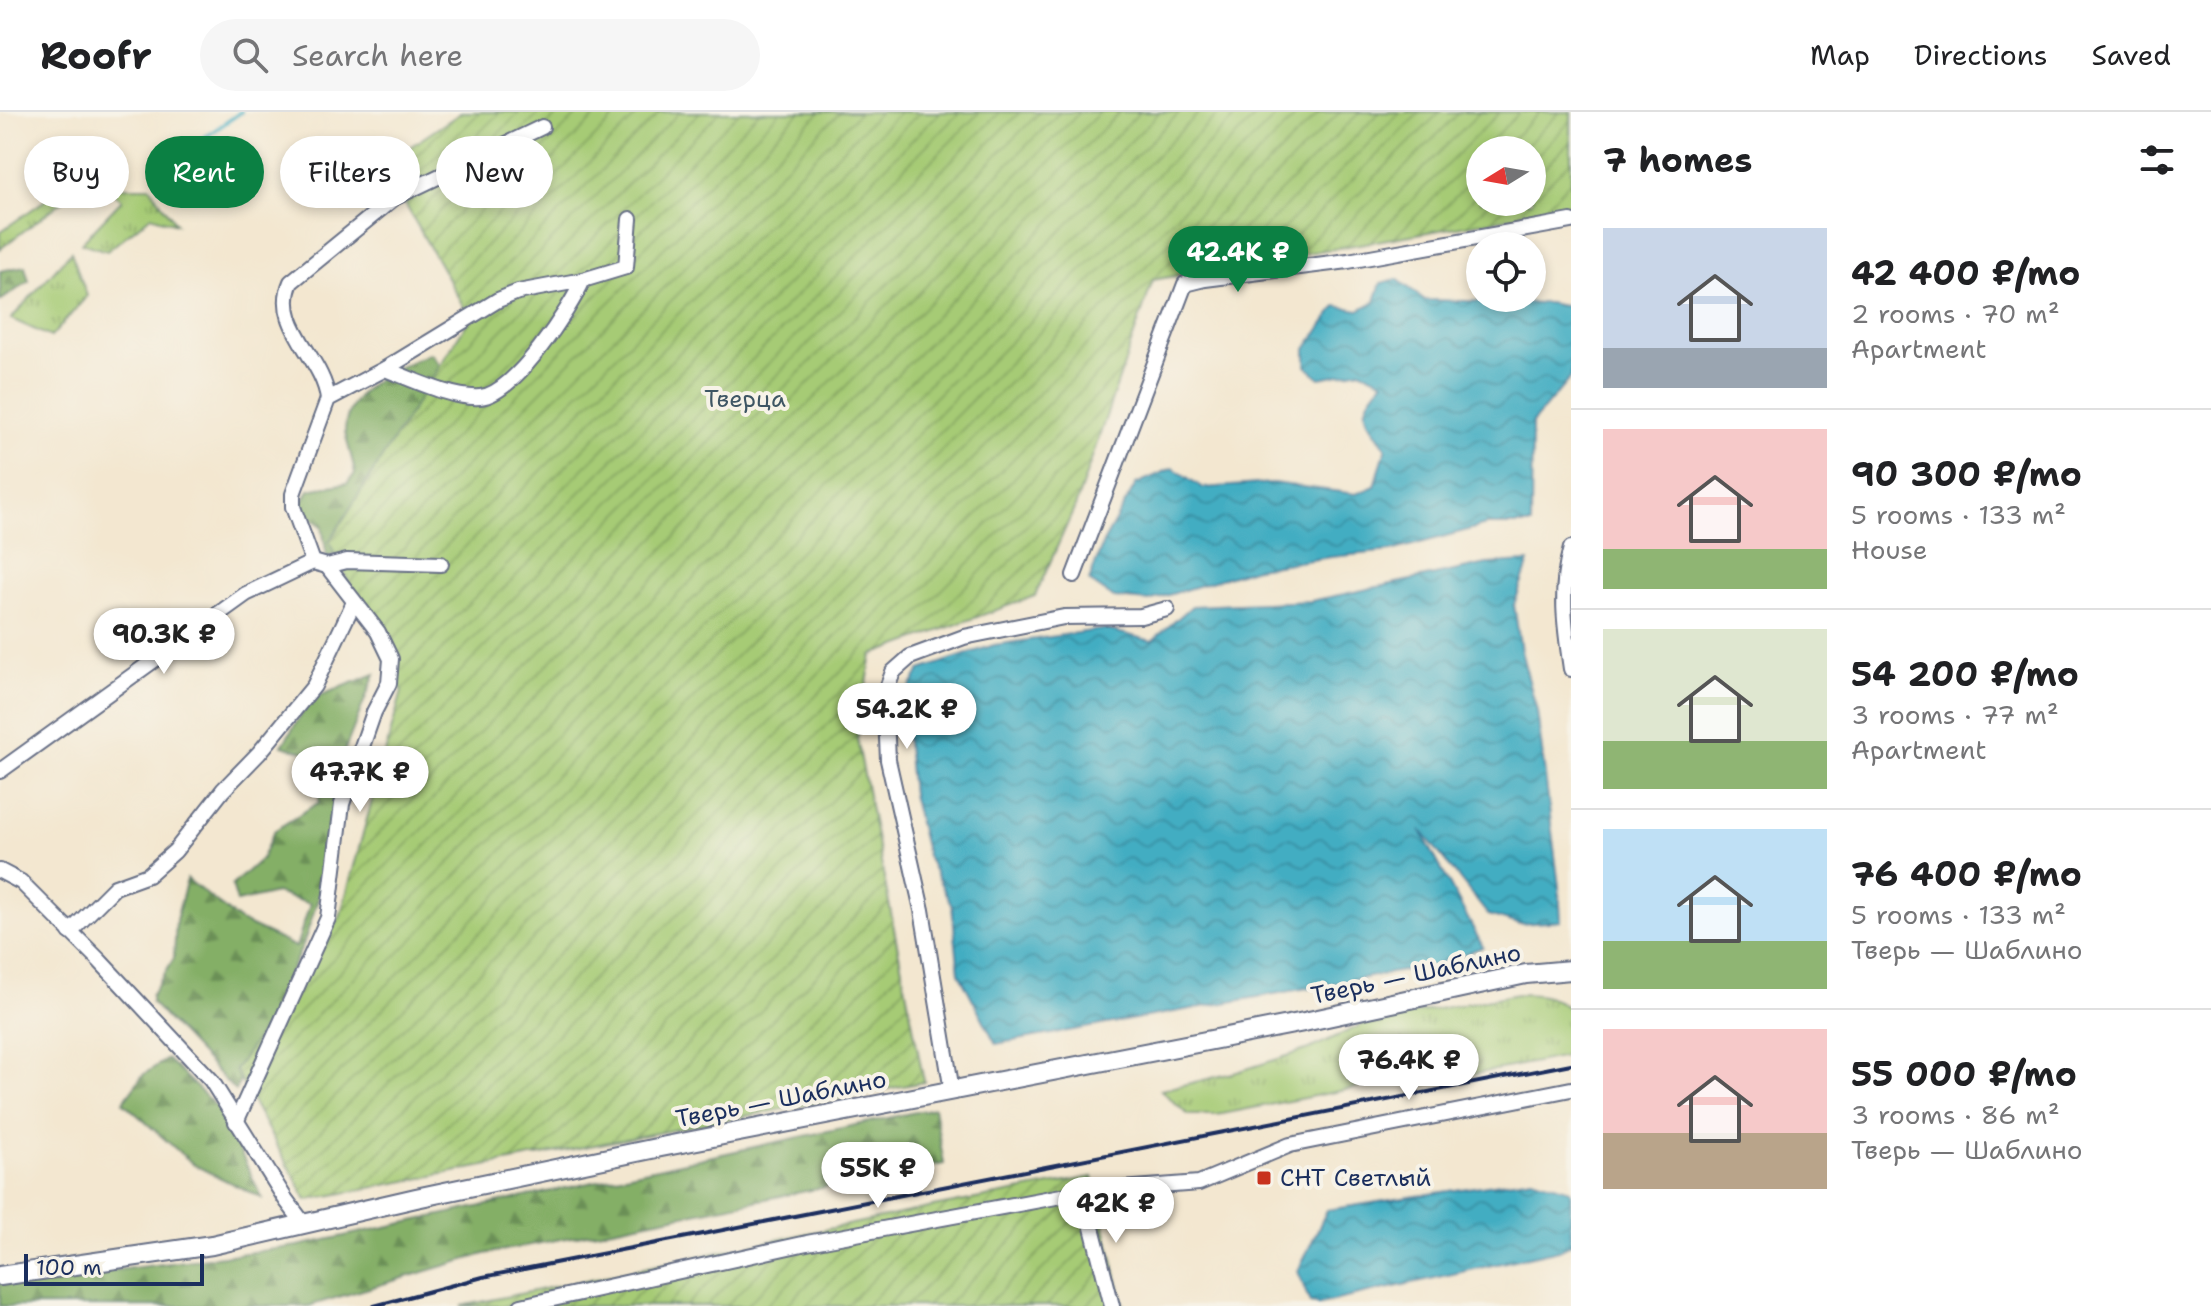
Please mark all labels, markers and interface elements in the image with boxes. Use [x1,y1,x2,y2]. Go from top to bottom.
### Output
search box [200,19,760,91]
text: Roofr [40,30,152,81]
icon: search [228,33,272,77]
text: Search here [292,35,463,76]
text: Map [1810,36,1870,74]
text: Directions [1914,36,2048,74]
text: Saved [2092,36,2171,74]
chip: Buy [24,136,129,208]
chip: Rent [145,136,264,208]
chip: Filters [280,136,420,208]
chip: New [436,136,553,208]
north arrow [1466,136,1546,216]
map controls [1466,136,1546,312]
text: 7 homes [1603,137,1752,183]
icon: filters [2135,138,2179,182]
pin: 42.4K ₽ [1164,226,1312,294]
button: locate [1466,232,1546,312]
text: 42.4K ₽ [1186,234,1290,269]
text: 42 400 ₽/mo [1851,250,2080,296]
icon: home [1667,260,1763,356]
text: 2 rooms · 70 m² [1851,296,2060,331]
text: Apartment [1851,331,1987,366]
park label: Тверца [704,383,786,415]
text: 90 300 ₽/mo [1851,451,2082,497]
icon: home [1667,461,1763,557]
text: 5 rooms · 133 m² [1851,497,2066,532]
text: House [1851,532,1927,567]
pin: 90.3K ₽ [90,608,238,676]
text: 90.3K ₽ [112,616,216,651]
text: 54 200 ₽/mo [1851,651,2079,697]
icon: home [1667,661,1763,757]
pin: 54.2K ₽ [833,683,981,751]
text: 54.2K ₽ [855,691,959,726]
text: 3 rooms · 77 m² [1851,697,2059,732]
text: Apartment [1851,732,1987,767]
pin: 47.7K ₽ [286,746,434,814]
text: 47.7K ₽ [310,754,410,789]
text: 76 400 ₽/mo [1851,851,2082,897]
icon: home [1667,861,1763,957]
text: 5 rooms · 133 m² [1851,897,2066,932]
text: Тверь — Шаблино [1851,932,2083,967]
street label: Тверь — Шаблино [1308,936,1524,1012]
pin: 76.4K ₽ [1335,1034,1483,1102]
text: 76.4K ₽ [1357,1042,1461,1077]
text: 55 000 ₽/mo [1851,1051,2077,1097]
icon: home [1667,1061,1763,1157]
street label: Тверь — Шаблино [673,1063,889,1135]
text: 3 rooms · 86 m² [1851,1097,2060,1132]
text: Тверь — Шаблино [1851,1132,2083,1167]
pin: 55K ₽ [822,1142,934,1210]
text: 55K ₽ [839,1150,917,1185]
place label: СНТ Светлый [1280,1162,1431,1194]
marker: СНТ Светлый [1255,1169,1273,1187]
pin: 42K ₽ [1060,1177,1172,1245]
text: 42K ₽ [1076,1185,1156,1220]
scale bar [24,1250,204,1286]
text: 100 m [36,1253,102,1282]

